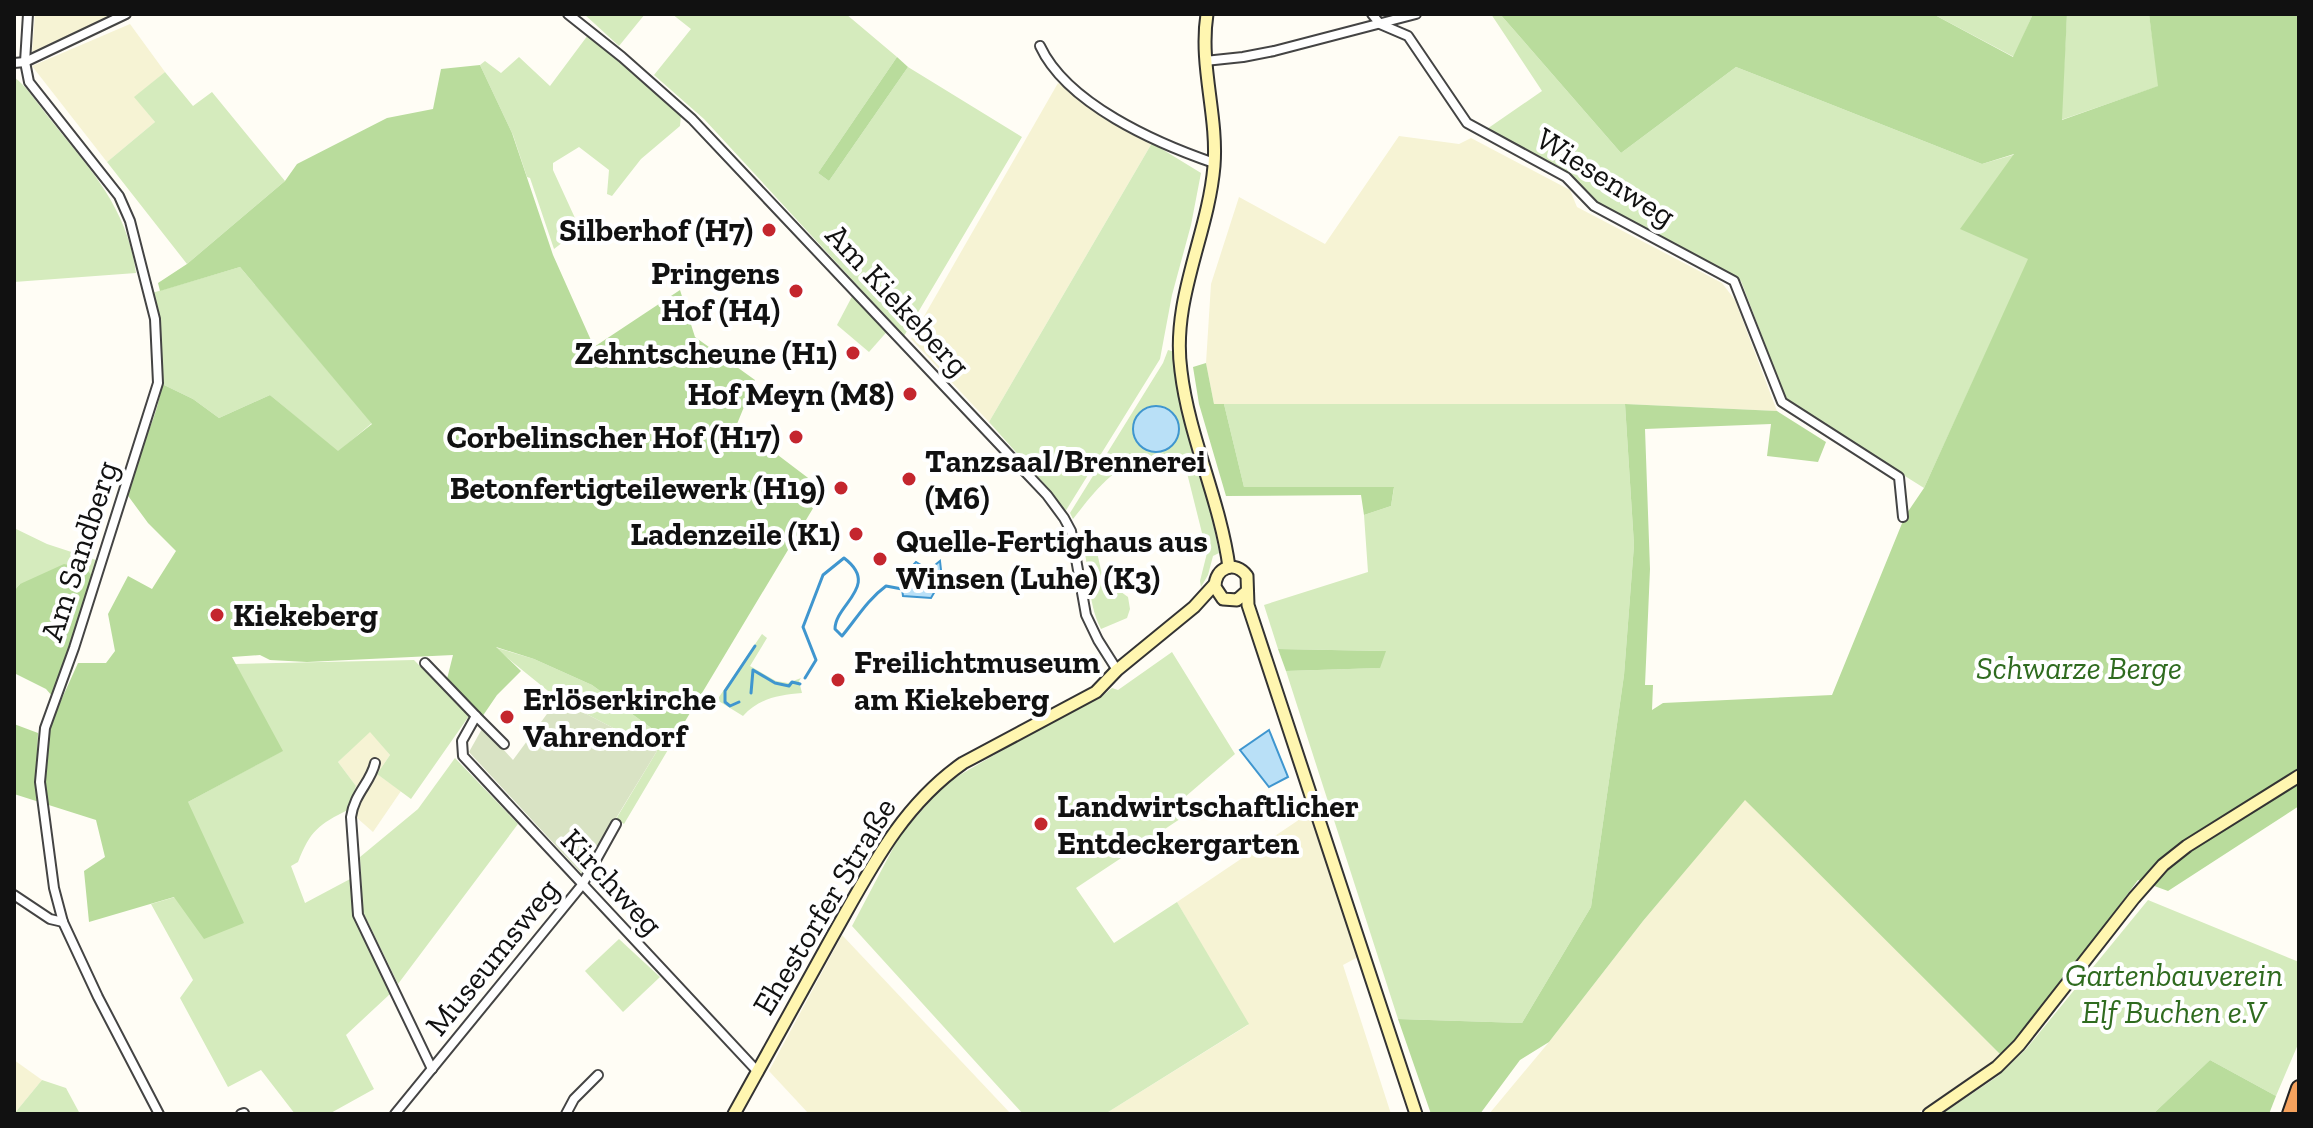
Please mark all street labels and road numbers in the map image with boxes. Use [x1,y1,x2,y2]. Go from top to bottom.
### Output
street label: Wiesenweg [1529,119,1683,235]
street label: Am Kiekeberg [818,216,978,384]
street label: Am Sandberg [32,456,126,646]
street label: Ehestorfer Straße [744,791,904,1021]
street label: Kirchweg [553,821,671,943]
street label: Museumsweg [417,871,567,1043]

